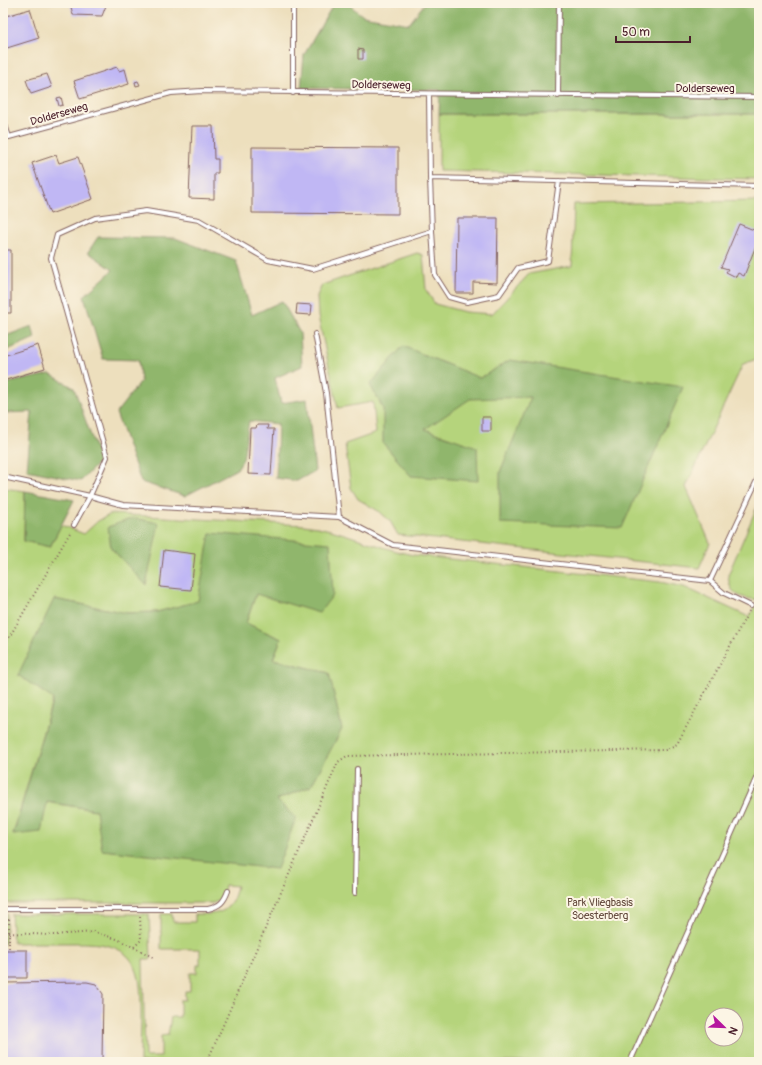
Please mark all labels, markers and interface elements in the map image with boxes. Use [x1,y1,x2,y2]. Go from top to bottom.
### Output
scale bar [616,18,690,44]
text: 50 m [622,25,650,40]
street label: Dolderseweg [351,78,411,92]
street label: Dolderseweg [676,82,735,95]
street label: Dolderseweg [29,99,90,128]
park label: Park Vliegbasis Soesterberg [567,896,633,922]
north arrow [704,1007,744,1047]
text: N [725,1025,740,1037]

